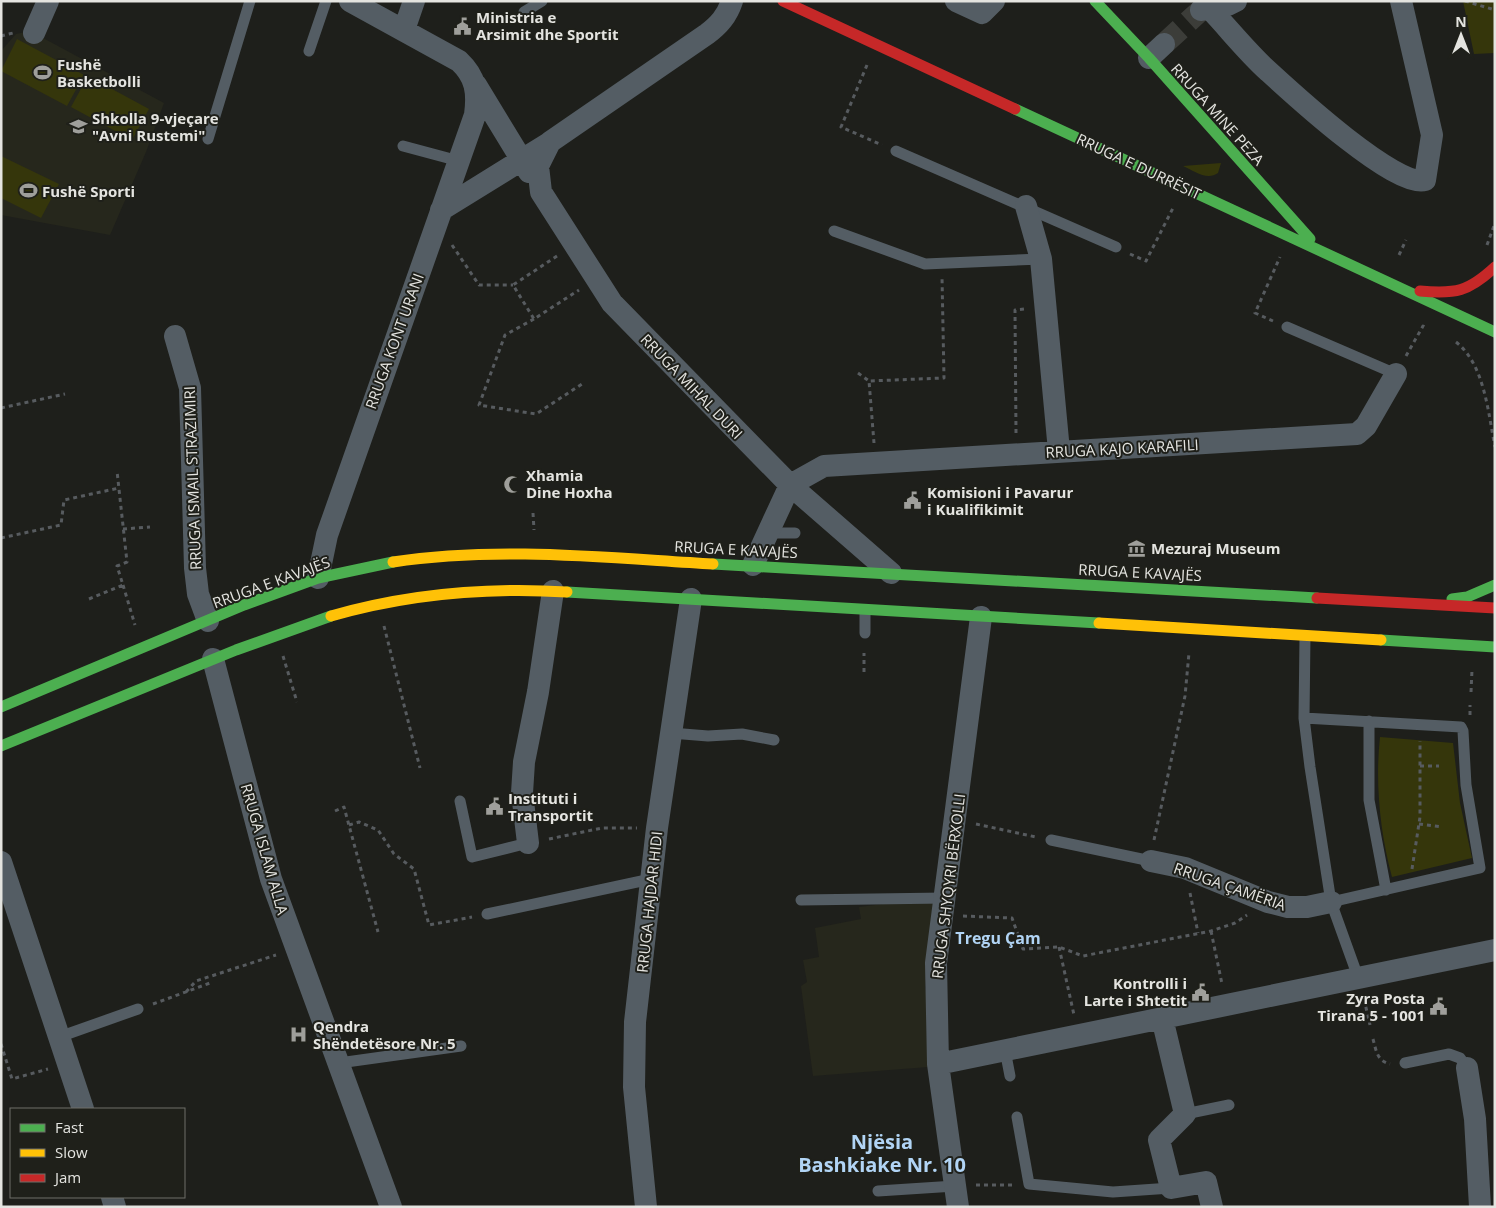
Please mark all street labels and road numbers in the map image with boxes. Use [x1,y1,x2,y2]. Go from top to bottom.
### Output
street label: RRUGA MINE PEZA [1167,59,1269,170]
street label: RRUGA E DURRËSIT [1073,128,1205,204]
street label: RRUGA KONT URANI [360,270,428,412]
street label: RRUGA MIHAL DURI [637,329,747,443]
street label: RRUGA ISMAIL STRAZIMIRI [179,386,205,570]
street label: RRUGA KAJO KARAFILI [1045,434,1199,462]
street label: RRUGA E KAVAJËS [674,536,798,562]
street label: RRUGA E KAVAJËS [209,551,333,613]
street label: RRUGA E KAVAJËS [1078,559,1202,585]
street label: RRUGA ISLAM ALLA [237,781,293,917]
street label: RRUGA SHYQYRI BËRXOLLI [927,792,969,980]
street label: RRUGA HAJDAR HIDI [632,830,666,974]
street label: RRUGA ÇAMËRIA [1171,857,1289,915]

